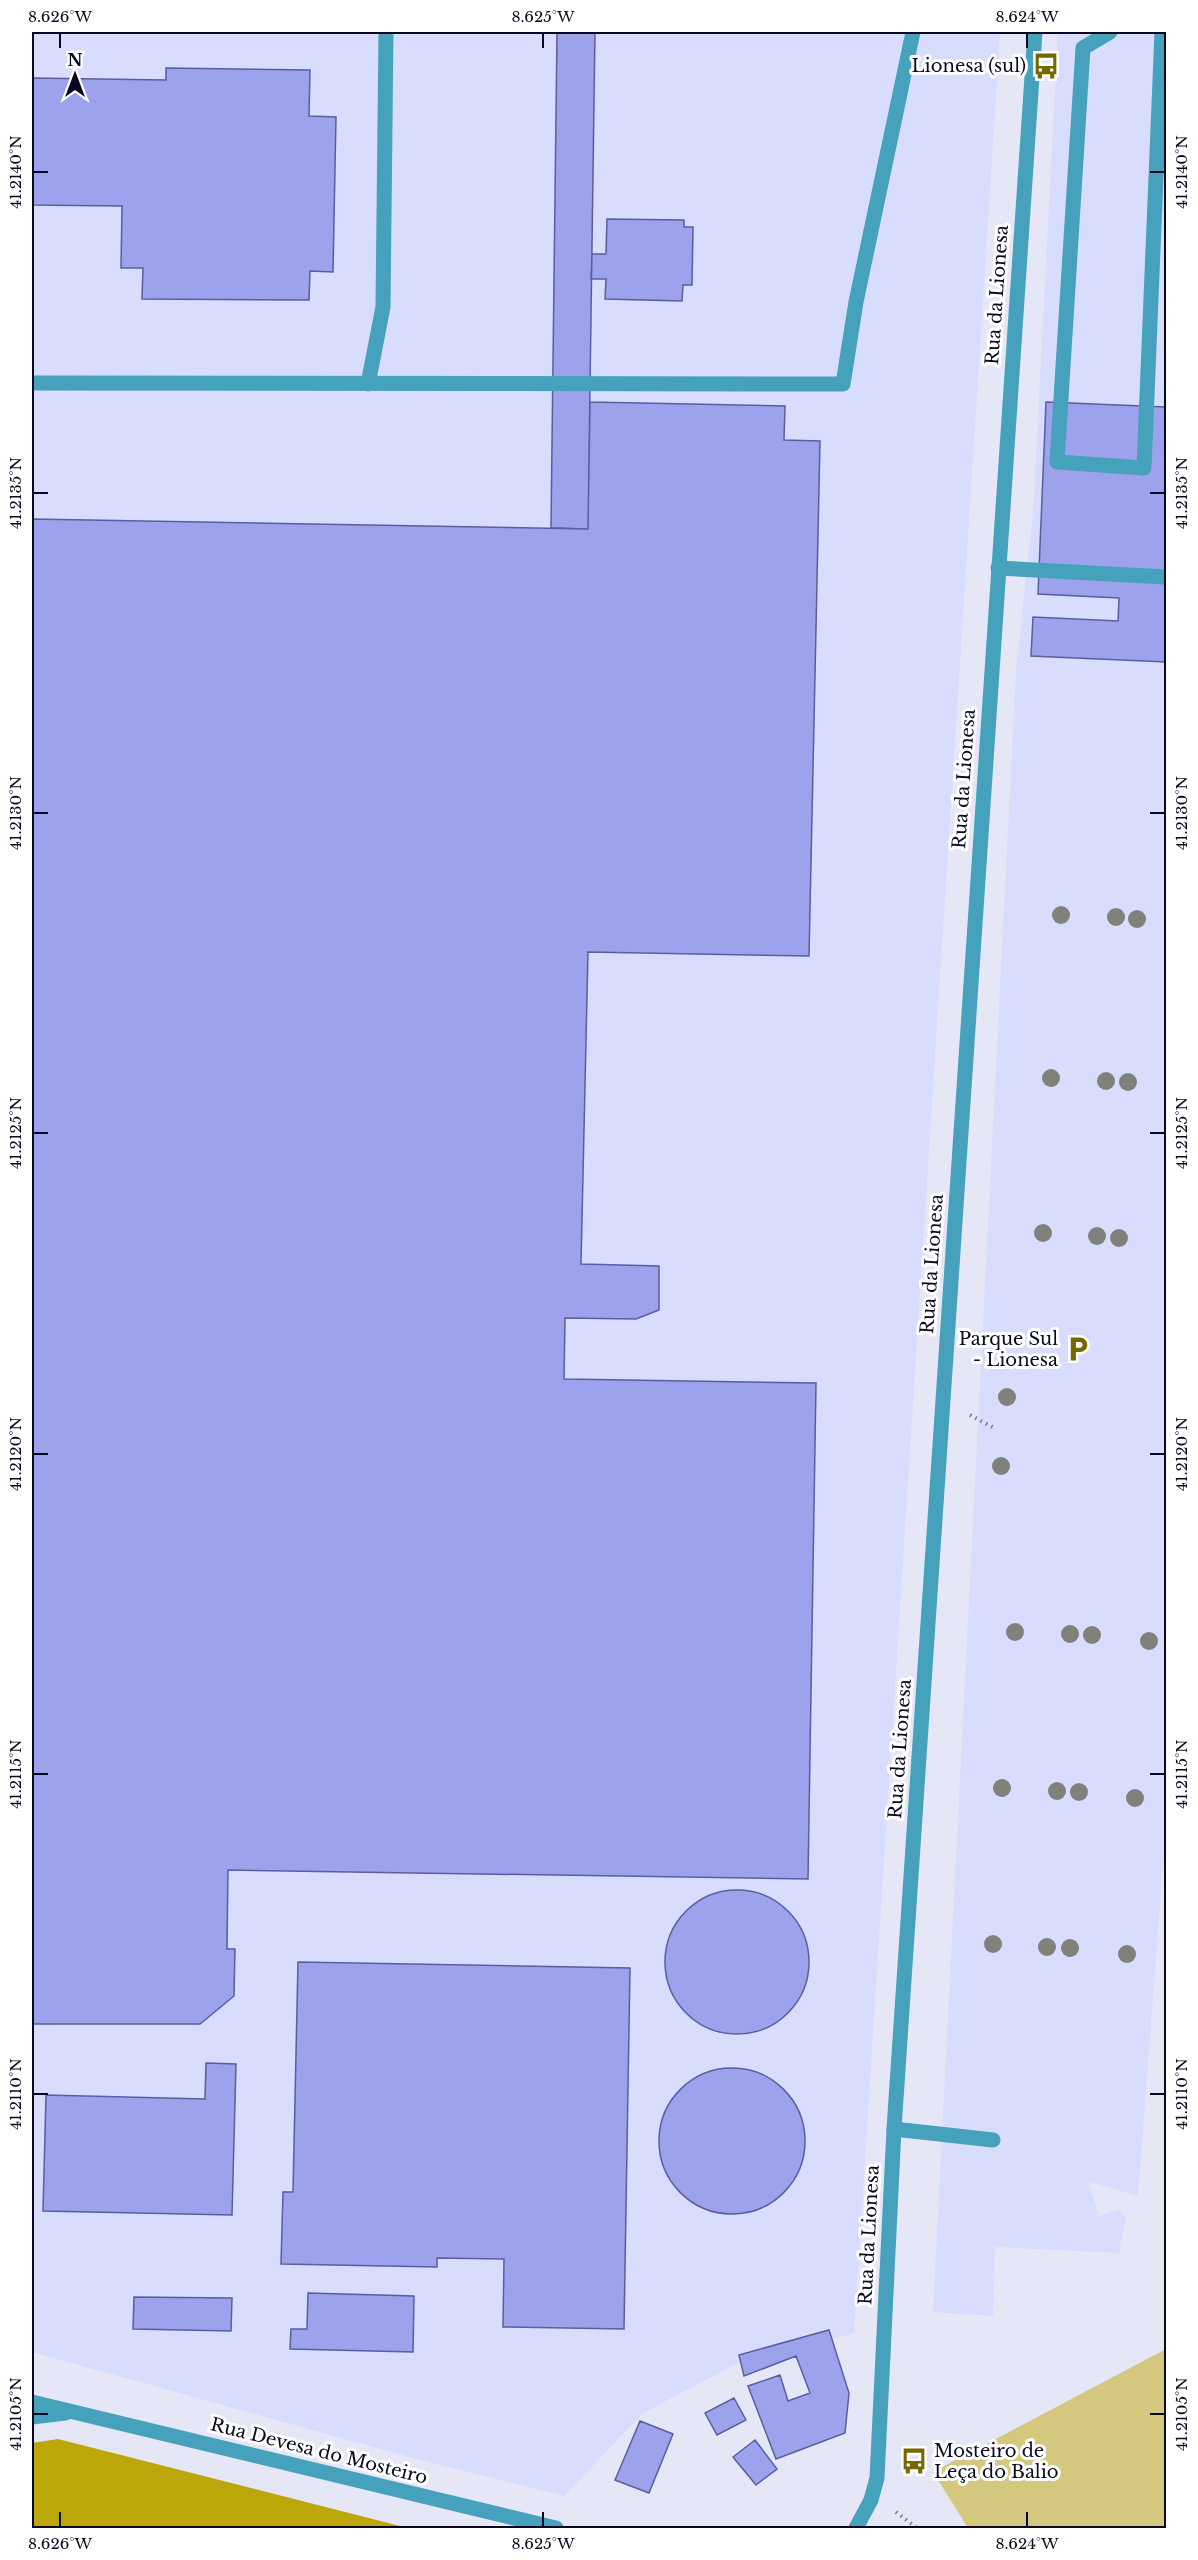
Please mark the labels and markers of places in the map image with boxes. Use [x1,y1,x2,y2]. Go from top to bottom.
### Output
bus stop icon: Lionesa (sul) [1031,51,1061,81]
place label: Lionesa (sul) [912,55,1026,77]
place label: Parque Sul - Lionesa [959,1328,1058,1371]
parking icon: Parque Sul - Lionesa [1063,1334,1093,1364]
place label: Mosteiro de Leça do Balio [934,2440,1059,2483]
bus stop icon: Mosteiro de Leça do Balio [899,2446,929,2476]

